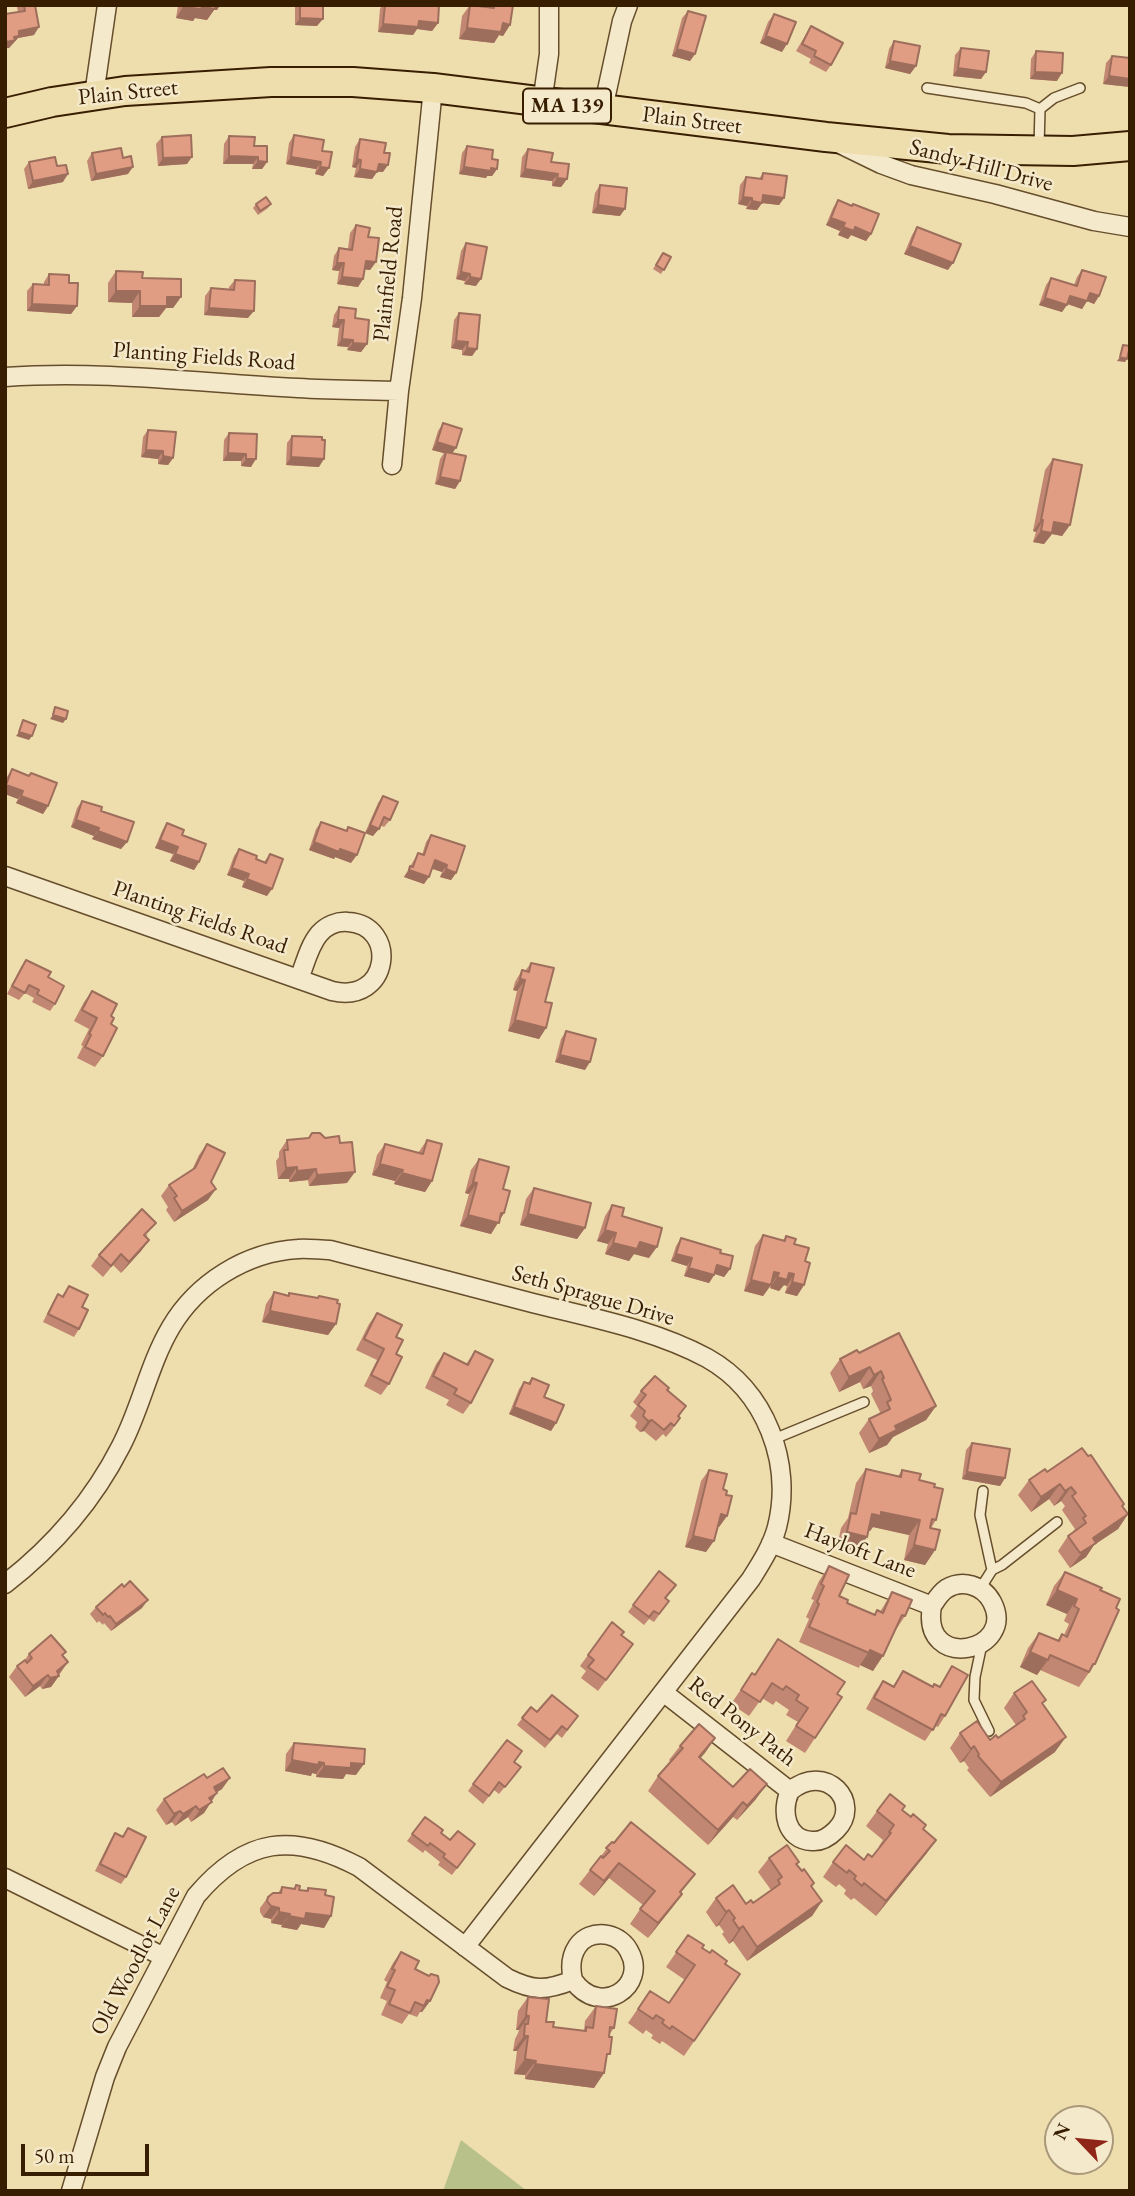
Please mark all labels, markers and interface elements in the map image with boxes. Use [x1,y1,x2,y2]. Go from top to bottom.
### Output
street label: Plain Street [77,74,179,112]
road number: MA 139 [523,88,611,124]
street label: Plain Street [641,101,743,141]
street label: Sandy Hill Drive [906,134,1056,198]
street label: Plainfield Road [368,205,410,343]
street label: Planting Fields Road [112,337,296,377]
street label: Planting Fields Road [109,875,291,961]
street label: Seth Sprague Drive [509,1260,677,1332]
street label: Hayloft Lane [800,1517,920,1585]
street label: Red Pony Path [682,1671,802,1773]
street label: Old Woodlot Lane [85,1882,187,2040]
north arrow [1044,2105,1114,2175]
text: N [1047,2119,1076,2144]
scale bar [24,2130,152,2174]
text: 50 m [34,2142,75,2169]

